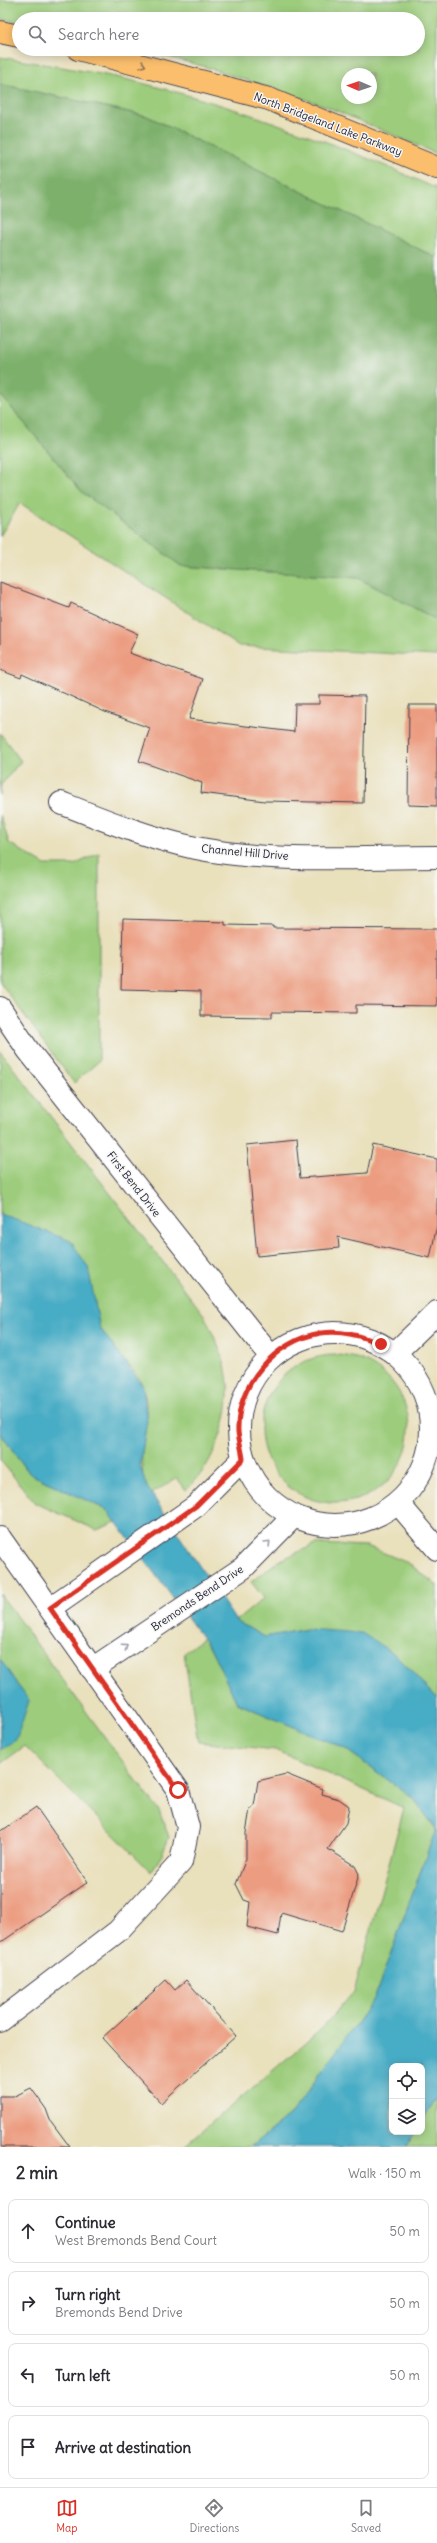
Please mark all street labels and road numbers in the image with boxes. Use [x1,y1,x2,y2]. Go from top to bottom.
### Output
street label: North Bridgeland Lake Parkway [252,89,404,159]
street label: Channel Hill Drive [201,841,289,863]
street label: First Bend Drive [104,1149,164,1220]
street label: Bremonds Bend Drive [148,1562,246,1634]

